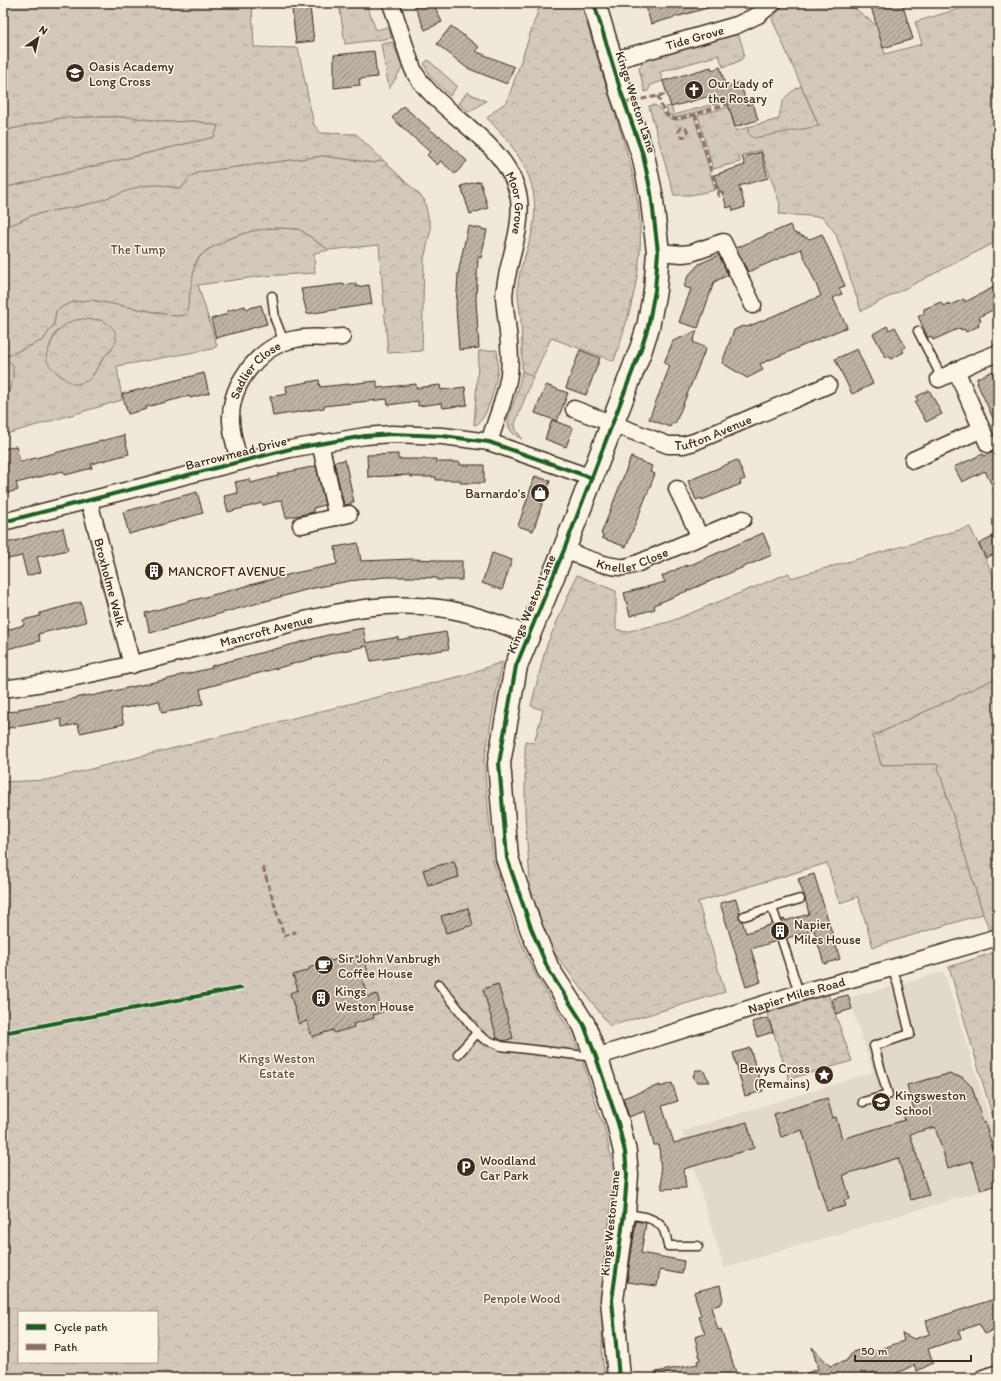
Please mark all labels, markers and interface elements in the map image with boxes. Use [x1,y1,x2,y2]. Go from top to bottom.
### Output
north arrow [18,18,58,58]
street label: Tide Grove [664,22,725,53]
text: N [37,23,50,38]
street label: Kings Weston Lane [612,49,660,155]
place label: Oasis Academy Long Cross [89,59,174,89]
school or university icon: Oasis Academy Long Cross [64,62,86,84]
place label: Our Lady of the Rosary [708,76,773,106]
church icon: Our Lady of the Rosary [683,79,705,101]
street label: Moor Grove [503,169,527,236]
park label: The Tump [110,242,166,257]
street label: Sadlier Close [226,337,283,401]
street label: Tufton Avenue [675,411,754,453]
street label: Barrowmead Drive [184,433,288,473]
shop icon: Barnardo's [529,482,551,504]
place label: Barnardo's [465,486,526,501]
street label: Broxholme Walk [91,536,129,628]
street label: Kneller Close [595,544,670,575]
street label: Kings Weston Lane [503,552,559,656]
building icon: MANCROFT AVENUE [143,560,165,582]
place label: MANCROFT AVENUE [168,564,286,579]
street label: Mancroft Avenue [218,611,314,649]
place label: Napier Miles House [794,917,861,947]
building icon: Napier Miles House [769,920,791,942]
place label: Sir John Vanbrugh Coffee House [338,951,441,981]
cafe icon: Sir John Vanbrugh Coffee House [313,954,335,976]
street label: Napier Miles Road [746,973,847,1016]
place label: Kings Weston House [335,984,414,1014]
building icon: Kings Weston House [310,987,332,1009]
park label: Kings Weston Estate [239,1051,316,1081]
place label: Bewys Cross (Remains) [740,1061,810,1091]
place icon: Bewys Cross (Remains) [813,1064,835,1086]
place label: Kingsweston School [895,1088,967,1118]
school or university icon: Kingsweston School [870,1091,892,1113]
place label: Woodland Car Park [480,1153,536,1183]
parking icon: Woodland Car Park [455,1156,477,1178]
street label: Kings Weston Lane [597,1169,623,1277]
park label: Penpole Wood [483,1291,561,1306]
legend [18,1311,158,1363]
text: Cycle path [54,1320,108,1334]
scale bar [855,1337,971,1363]
text: Path [54,1340,77,1354]
text: 50 m [861,1344,887,1358]

